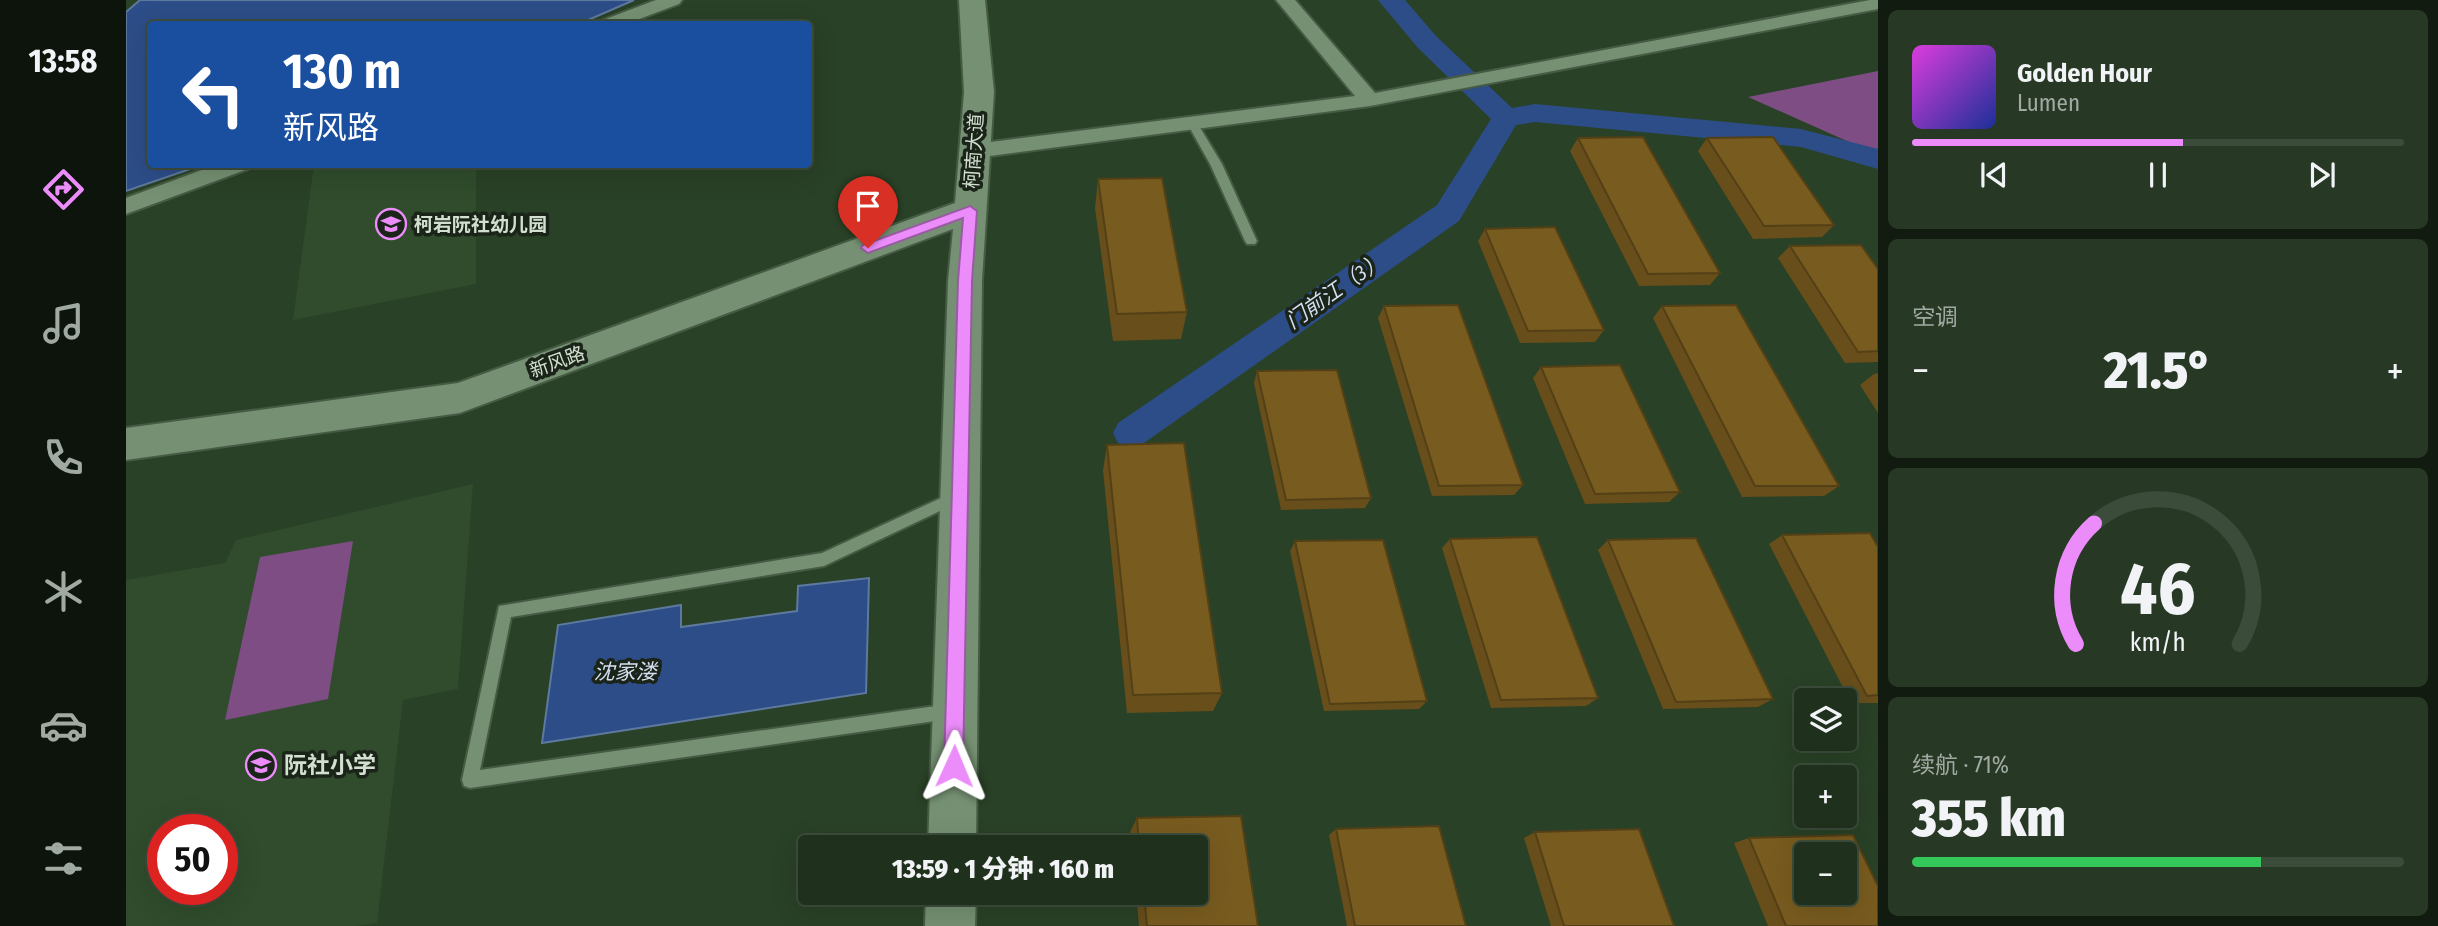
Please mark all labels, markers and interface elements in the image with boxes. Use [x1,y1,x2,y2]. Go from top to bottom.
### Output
text: 13:58 [29,42,97,80]
text: 130 m [283,42,401,101]
icon: left [168,49,259,140]
text: Golden Hour [2017,58,2152,89]
text: Lumen [2017,89,2080,117]
text: 新风路 [283,109,379,147]
street label: 柯南大道 [960,112,988,190]
icon: previous [1975,156,2013,194]
icon: pause [2139,156,2177,194]
icon: next [2303,156,2341,194]
icon: directions [39,165,88,214]
pin [838,176,898,248]
icon: arrive [849,187,887,225]
school or university icon: 柯岩阮社幼儿园 [374,207,408,241]
place label: 柯岩阮社幼儿园 [414,213,547,236]
water label: 门前江（3） [1281,248,1389,334]
icon: music [39,299,88,348]
text: 空调 [1912,303,1958,331]
text: 21.5° [2104,339,2212,402]
street label: 新风路 [526,341,588,383]
text: − [1912,348,1929,394]
text: + [2387,348,2404,394]
icon: phone [39,433,88,482]
text: 46 [2120,546,2196,633]
icon: climate [39,567,88,616]
text: km/h [2130,627,2186,657]
water label: 沈家溇 [594,659,659,685]
map controls [1794,688,1857,905]
button: layers [1794,688,1857,751]
icon: car [39,701,88,750]
position arrow [917,729,991,803]
school or university icon: 阮社小学 [244,748,278,782]
place label: 阮社小学 [284,751,376,779]
text: 续航 · 71% [1912,751,2009,779]
button: + [1794,765,1857,828]
text: 355 km [1912,787,2066,850]
speed limit sign: 50 [147,814,238,905]
icon: filters [39,834,88,883]
button: − [1794,842,1857,905]
text: 13:59 · 1 分钟 · 160 m [892,854,1114,885]

